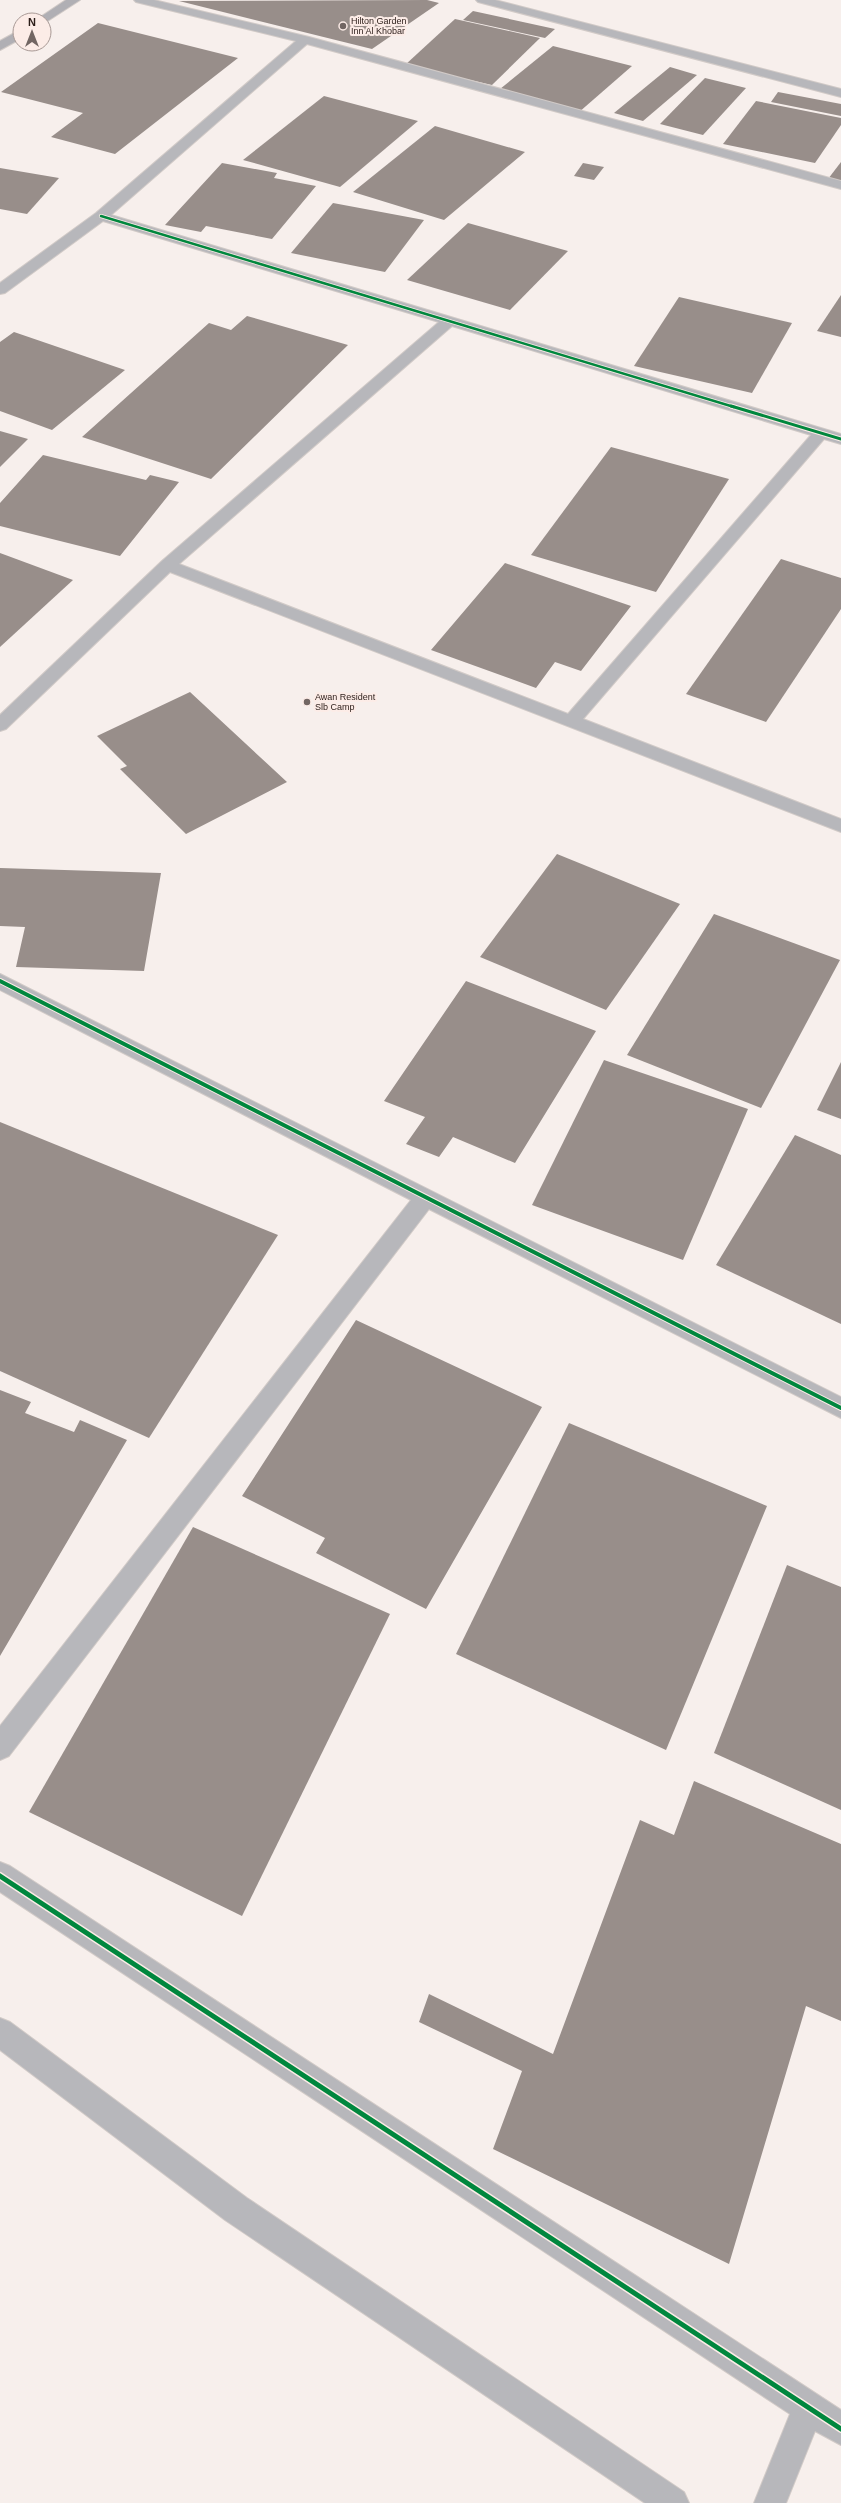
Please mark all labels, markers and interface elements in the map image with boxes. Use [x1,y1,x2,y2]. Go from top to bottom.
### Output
north arrow [12,12,52,52]
text: N [28,16,36,28]
place label: Hilton Garden Inn Al Khobar [351,16,407,36]
marker: Hilton Garden Inn Al Khobar [338,21,348,31]
place label: Awan Resident Slb Camp [315,692,376,712]
marker: Awan Resident Slb Camp [302,697,312,707]

